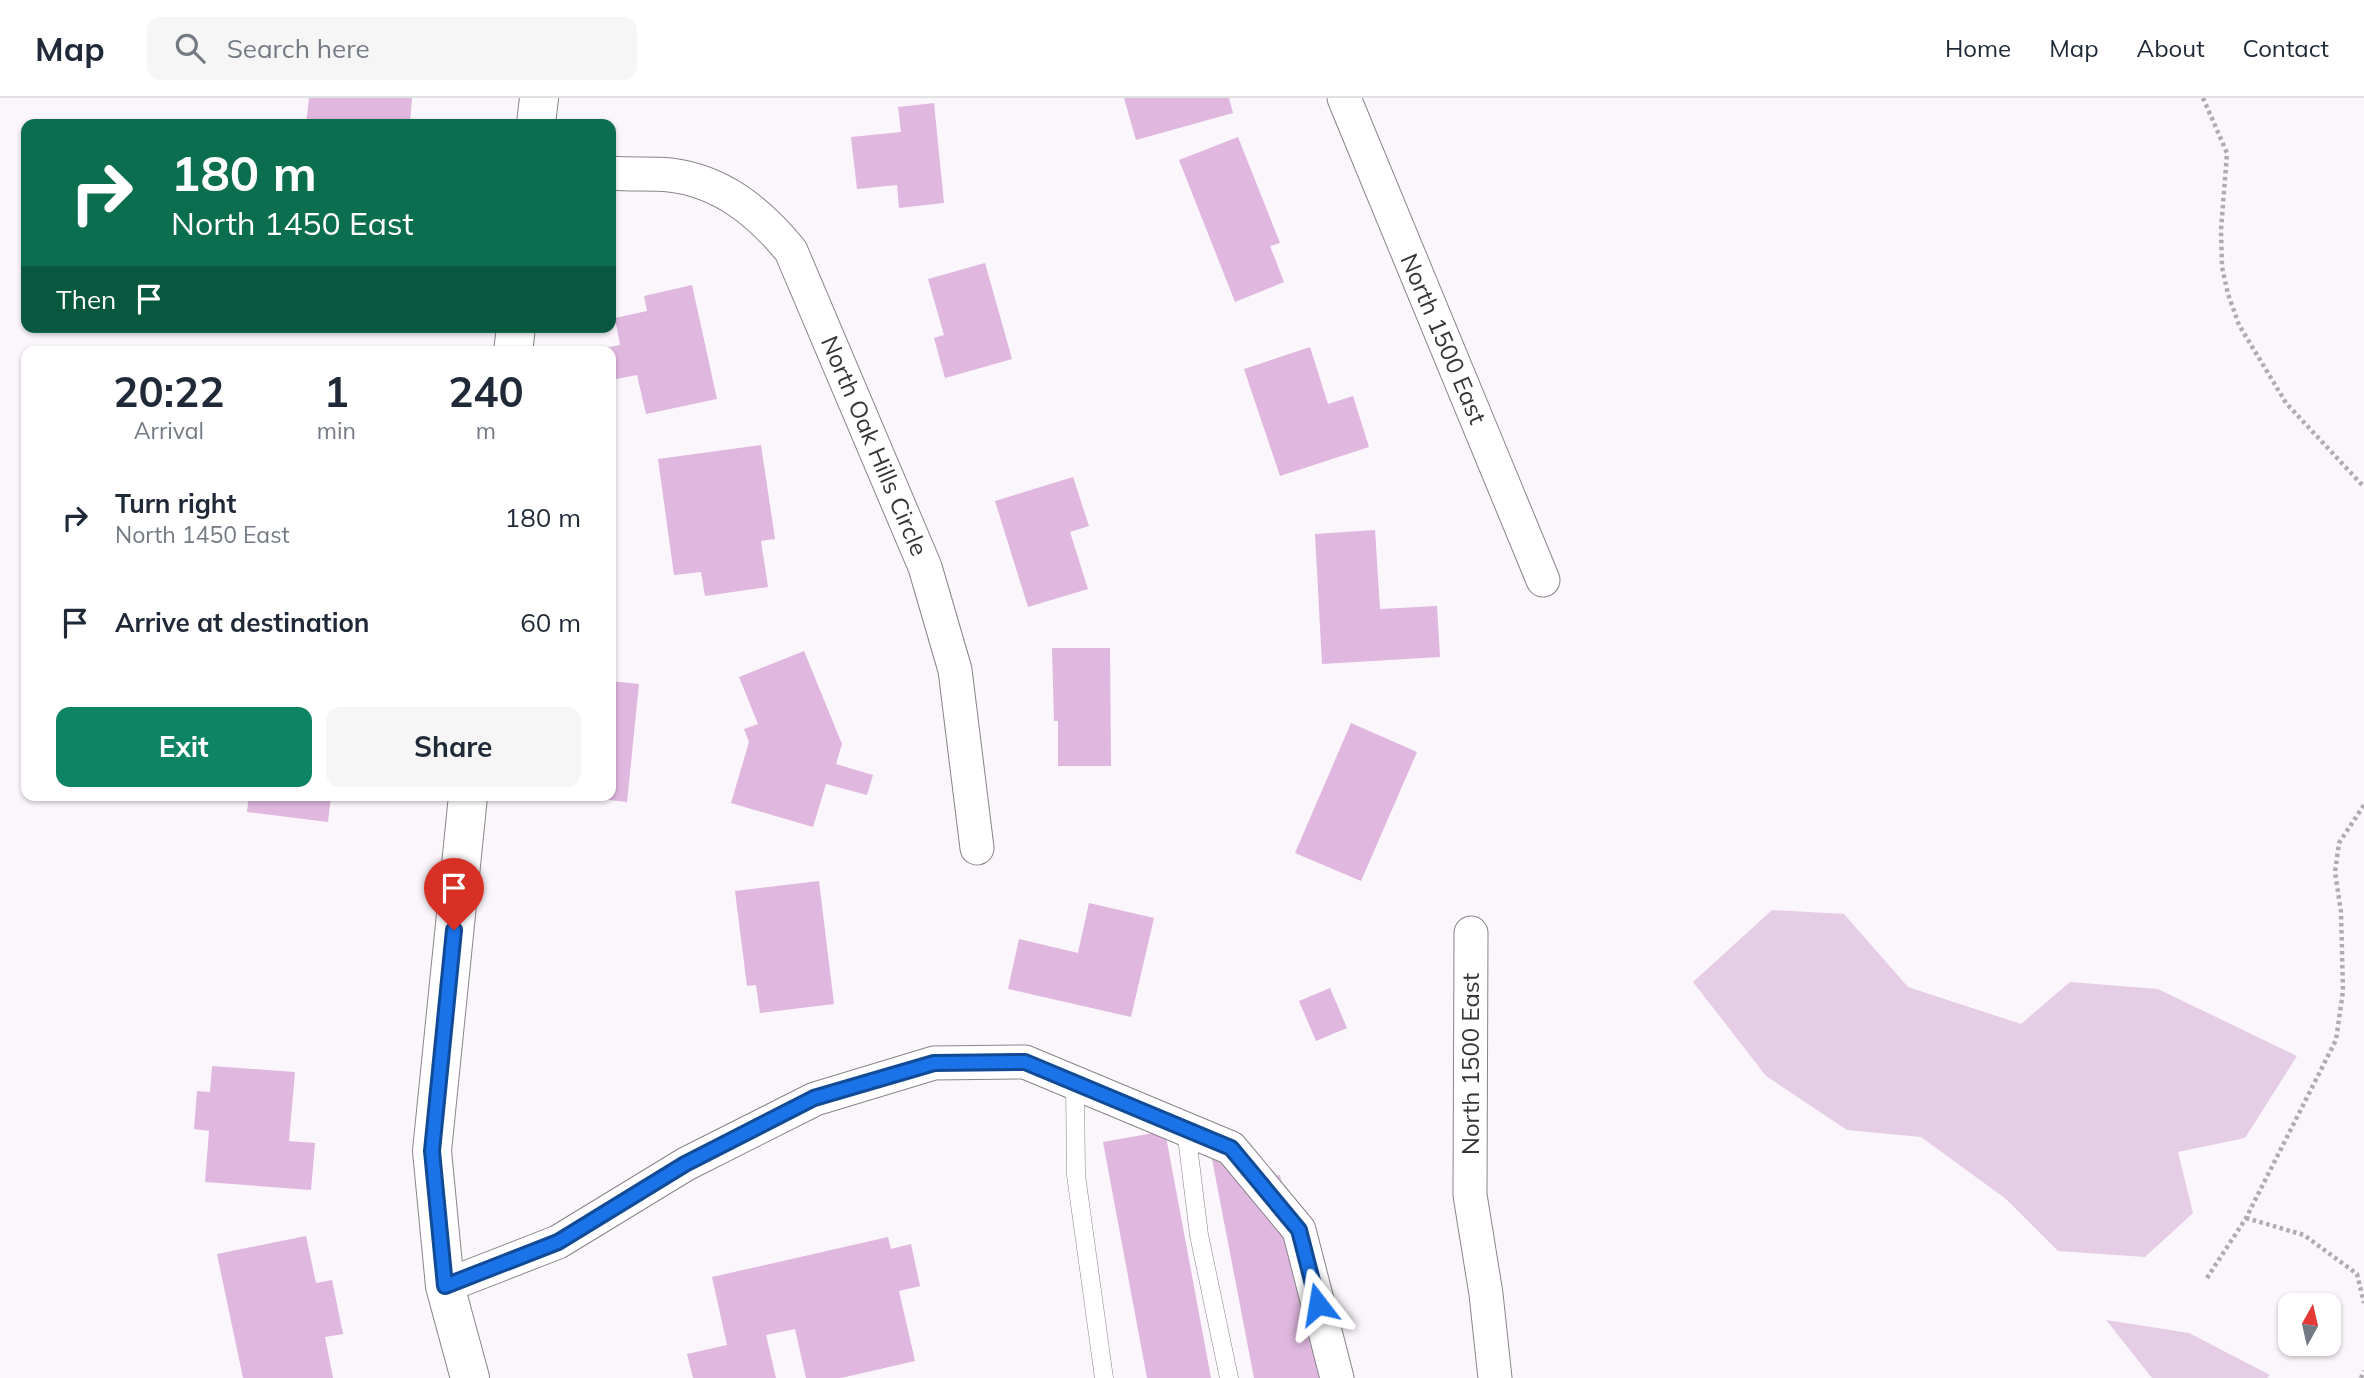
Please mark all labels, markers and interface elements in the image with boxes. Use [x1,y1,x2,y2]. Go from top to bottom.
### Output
search box [147,17,637,80]
text: Map [35,28,105,69]
icon: search [171,29,209,67]
text: Search here [227,32,370,65]
text: Home [1945,33,2011,63]
text: Map [2049,33,2099,63]
text: About [2137,33,2205,63]
text: Contact [2243,33,2329,63]
text: 180 m [171,142,317,203]
icon: right [56,147,147,238]
text: North 1450 East [171,203,414,243]
street label: North 1500 East [1395,249,1493,428]
icon: arrive [130,280,168,318]
text: Then [56,283,116,316]
street label: North Oak Hills Circle [815,331,935,560]
text: 20:22 [113,365,224,418]
text: 1 [324,365,349,418]
text: 240 [448,365,524,418]
text: Arrival [134,416,204,445]
text: min [317,416,356,445]
text: m [476,416,496,445]
text: Turn right [115,487,236,520]
icon: right [56,499,94,537]
text: 180 m [505,501,581,534]
text: North 1450 East [115,520,290,549]
icon: arrive [56,604,94,642]
text: Arrive at destination [115,606,370,639]
text: 60 m [520,606,581,639]
button: Exit [56,707,312,787]
button: Share [326,707,581,787]
pin [424,858,484,930]
icon: arrive [435,869,473,907]
street label: North 1500 East [1455,973,1485,1155]
position arrow [1281,1267,1355,1341]
north arrow [2278,1293,2342,1356]
map controls [2278,1293,2341,1356]

